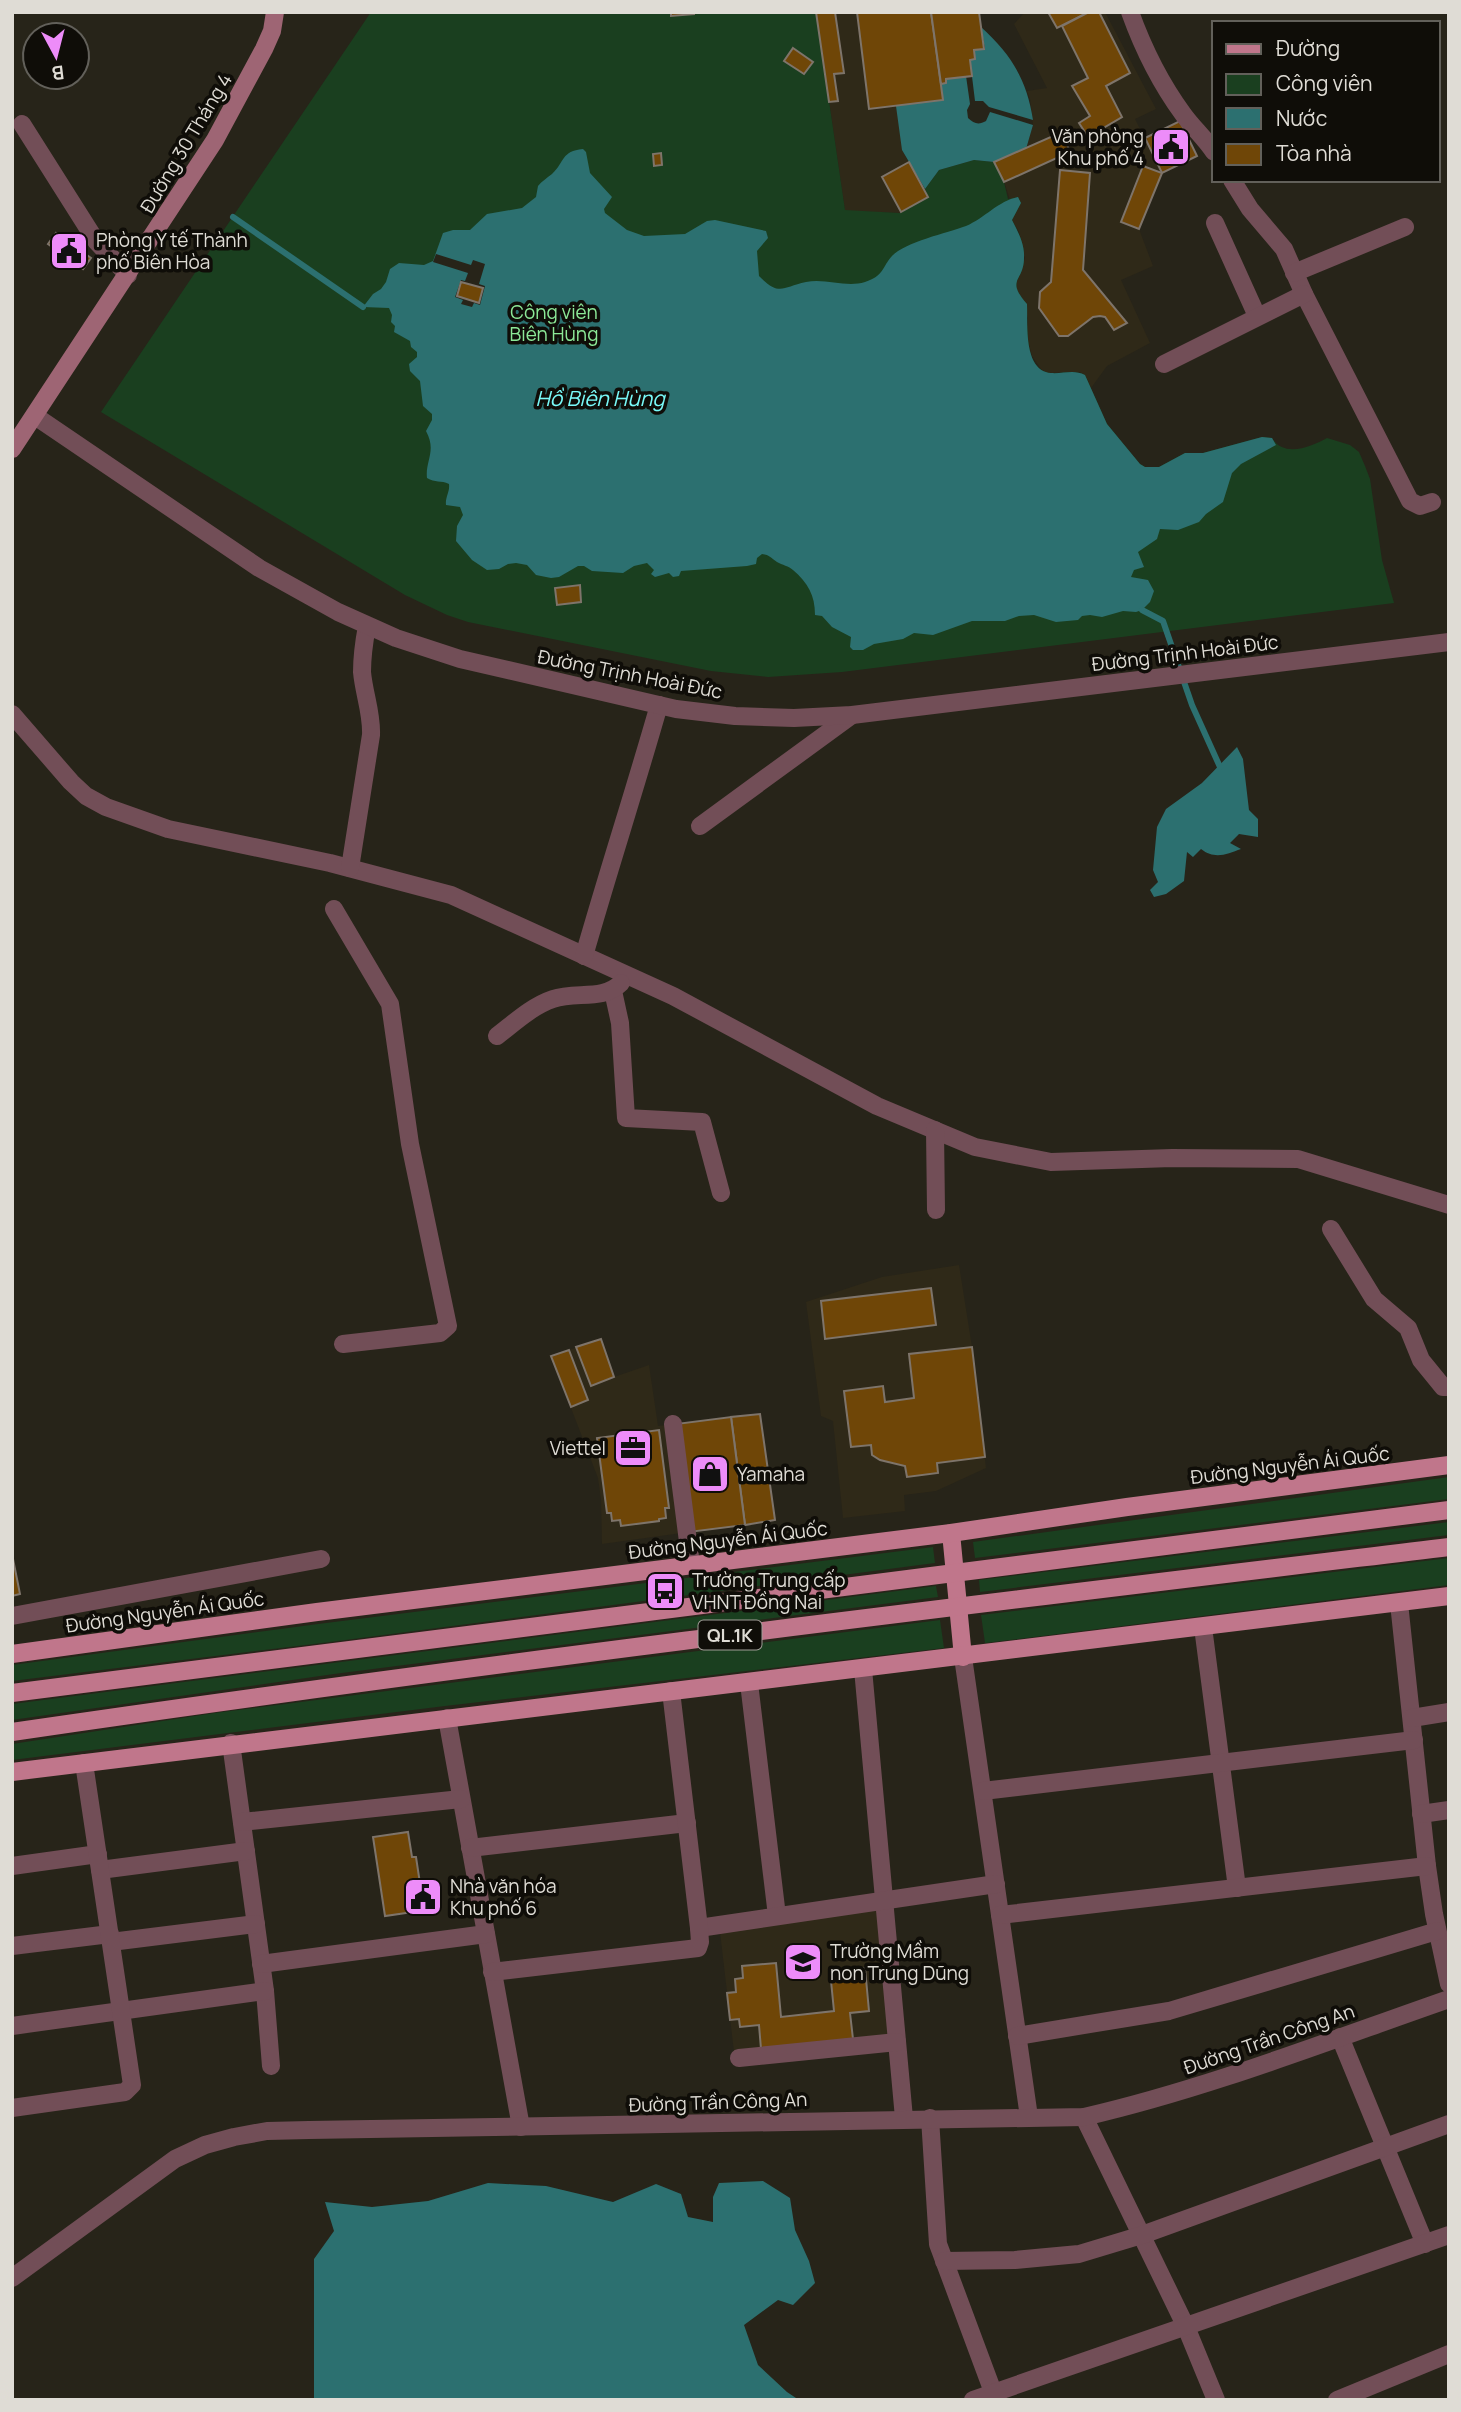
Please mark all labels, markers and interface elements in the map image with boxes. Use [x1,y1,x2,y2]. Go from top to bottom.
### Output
north arrow [21,21,91,91]
legend [1212,21,1440,182]
text: Đường [1276,34,1340,62]
text: B [51,59,66,87]
street label: Đường 30 Tháng 4 [134,68,238,218]
text: Công viên [1276,69,1373,97]
text: Nước [1276,104,1327,132]
place label: Văn phòng Khu phố 4 [1051,123,1144,171]
public building icon: Văn phòng Khu phố 4 [1150,126,1192,168]
text: Tòa nhà [1276,139,1352,167]
place label: Phòng Y tế Thành phố Biên Hòa [96,227,248,275]
public building icon: Phòng Y tế Thành phố Biên Hòa [48,230,90,272]
park label: Công viên Biên Hùng [510,299,598,347]
water label: Hồ Biên Hùng [535,384,666,412]
street label: Đường Trịnh Hoài Đức [1090,629,1280,677]
street label: Đường Trịnh Hoài Đức [536,643,724,705]
office icon: Viettel [612,1427,654,1469]
place label: Viettel [550,1435,606,1461]
street label: Đường Nguyễn Ái Quốc [1189,1440,1391,1490]
shop icon: Yamaha [689,1453,731,1495]
place label: Yamaha [737,1461,805,1487]
street label: Đường Nguyễn Ái Quốc [627,1515,829,1565]
place label: Trường Trung cấp VHNT Đồng Nai [692,1567,846,1615]
bus stop icon: Trường Trung cấp VHNT Đồng Nai [644,1570,686,1612]
street label: Đường Nguyễn Ái Quốc [64,1585,266,1639]
road number: QL.1K [698,1620,762,1650]
place label: Nhà văn hóa Khu phố 6 [450,1873,556,1921]
public building icon: Nhà văn hóa Khu phố 6 [402,1876,444,1918]
place label: Trường Mầm non Trung Dũng [830,1938,969,1986]
school or university icon: Trường Mầm non Trung Dũng [782,1941,824,1983]
street label: Đường Trần Công An [1180,1998,1358,2080]
street label: Đường Trần Công An [628,2086,808,2118]

